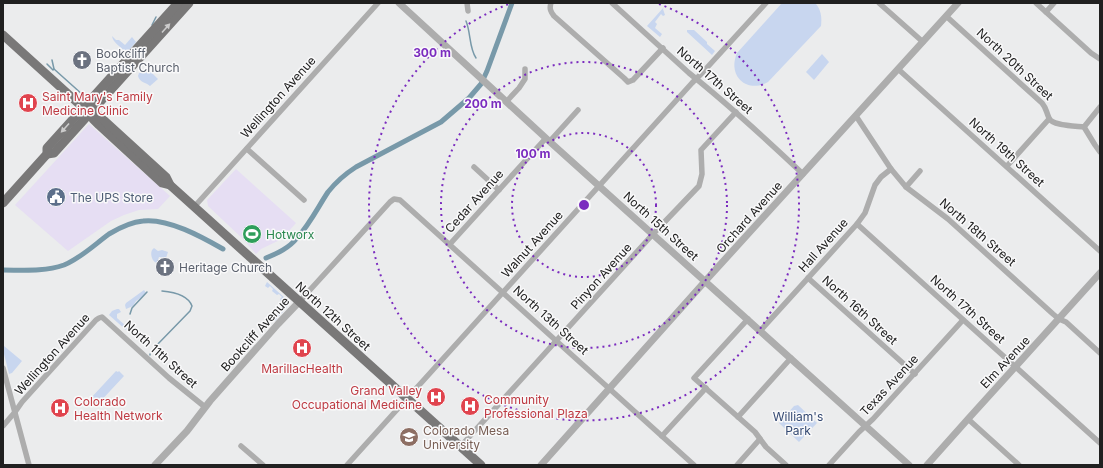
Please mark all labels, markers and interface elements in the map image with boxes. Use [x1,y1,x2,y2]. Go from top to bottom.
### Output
one-way arrow [162,23,171,33]
street label: North 20th Street [974,25,1056,103]
street label: North 17th Street [674,43,756,117]
text: 300 m [413,45,451,60]
place label: Bookcliff Baptist Church [96,46,180,75]
church icon: Bookcliff Baptist Church [71,49,93,71]
street label: Wellington Avenue [237,53,319,141]
place label: Saint Mary's Family Medicine Clinic [42,89,153,118]
hospital icon: Saint Mary's Family Medicine Clinic [17,92,39,114]
text: 200 m [464,96,502,111]
street label: North 19th Street [966,114,1048,190]
one-way arrow [61,122,70,133]
text: 100 m [515,146,551,161]
street label: Cedar Avenue [442,166,506,236]
street label: Orchard Avenue [713,178,785,256]
public building icon: The UPS Store [45,186,67,208]
street label: North 15th Street [620,188,702,264]
place label: The UPS Store [70,190,153,205]
street label: North 18th Street [937,195,1019,269]
centre of rings [577,198,591,212]
street label: Walnut Avenue [498,208,566,280]
street label: Hall Avenue [795,215,851,275]
sports icon: Hotworx [241,223,263,245]
place label: Hotworx [266,227,315,242]
street label: Pinyon Avenue [567,240,635,312]
church icon: Heritage Church [154,256,176,278]
place label: Heritage Church [179,260,272,275]
street label: North 16th Street [819,272,901,348]
street label: North 17th Street [928,272,1008,346]
street label: North 12th Street [292,278,374,354]
street label: North 13th Street [510,282,592,358]
street label: Bookcliff Avenue [218,294,292,374]
street label: Wellington Avenue [11,310,93,398]
street label: North 11th Street [121,317,201,391]
street label: Elm Avenue [977,333,1033,391]
hospital icon: MarillacHealth [291,337,313,359]
street label: Texas Avenue [857,351,921,419]
place label: MarillacHealth [261,361,343,376]
place label: Grand Valley Occupational Medicine [292,383,422,412]
hospital icon: Grand Valley Occupational Medicine [425,386,447,408]
place label: Community Professional Plaza [484,392,588,421]
place label: Colorado Health Network [74,394,163,423]
hospital icon: Community Professional Plaza [459,395,481,417]
hospital icon: Colorado Health Network [49,397,71,419]
park label: William's Park [773,409,823,438]
place label: Colorado Mesa University [423,423,509,452]
school or university icon: Colorado Mesa University [398,426,420,448]

